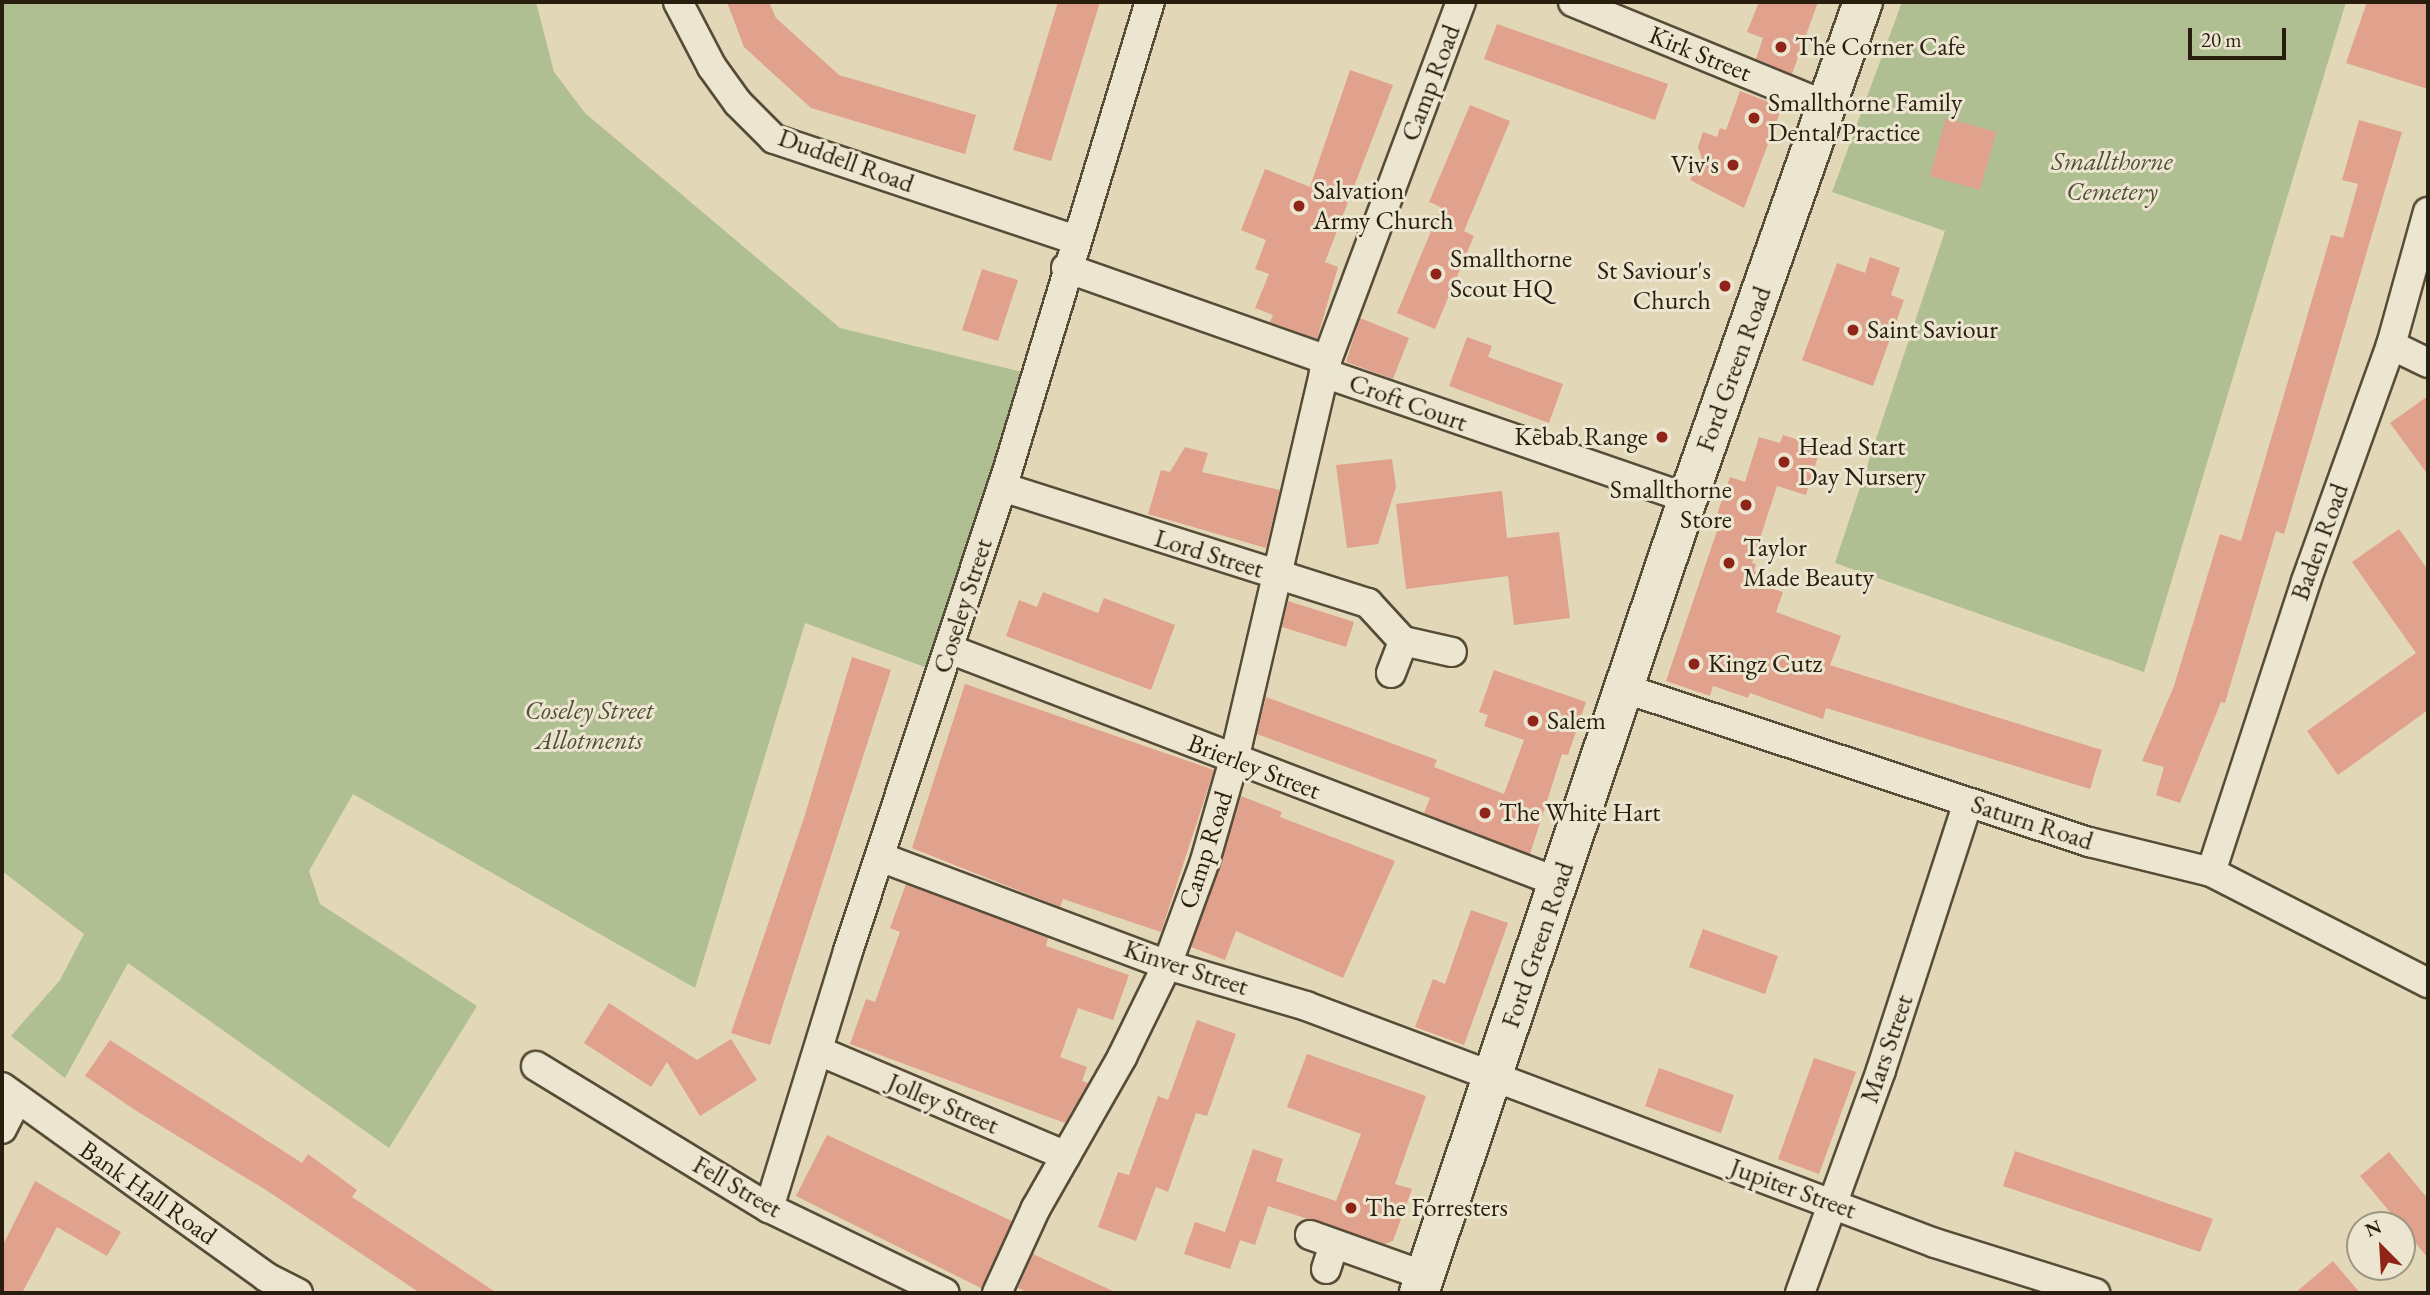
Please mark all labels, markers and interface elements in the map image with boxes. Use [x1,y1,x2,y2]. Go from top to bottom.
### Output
scale bar [2192,14,2290,58]
street label: Kirk Street [1644,19,1756,89]
street label: Camp Road [1395,20,1467,146]
text: 20 m [2201,26,2242,53]
place label: The Corner Cafe [1795,31,1966,63]
marker: The Corner Cafe [1773,39,1789,55]
place label: Smallthorne Family Dental Practice [1768,87,1962,148]
marker: Smallthorne Family Dental Practice [1746,110,1762,126]
street label: Duddell Road [774,122,918,200]
park label: Smallthorne Cemetery [2051,146,2173,208]
place label: Viv's [1671,149,1719,181]
marker: Viv's [1725,157,1741,173]
place label: Salvation Army Church [1313,175,1454,236]
marker: Salvation Army Church [1291,198,1307,214]
place label: Smallthorne Scout HQ [1450,243,1572,304]
place label: St Saviour's Church [1597,255,1711,316]
marker: Smallthorne Scout HQ [1428,266,1444,282]
marker: St Saviour's Church [1717,278,1733,294]
street label: Ford Green Road [1690,282,1778,456]
place label: Saint Saviour [1867,314,1998,346]
marker: Saint Saviour [1845,322,1861,338]
street label: Croft Court [1345,367,1471,439]
place label: Kebab Range [1514,421,1648,453]
marker: Kebab Range [1654,429,1670,445]
place label: Head Start Day Nursery [1798,431,1926,492]
marker: Head Start Day Nursery [1776,454,1792,470]
place label: Smallthorne Store [1610,474,1732,536]
street label: Baden Road [2284,479,2356,605]
marker: Smallthorne Store [1738,497,1754,513]
street label: Lord Street [1151,523,1267,585]
place label: Taylor Made Beauty [1743,532,1874,594]
street label: Coseley Street [927,535,999,677]
marker: Taylor Made Beauty [1721,555,1737,571]
place label: Kingz Cutz [1708,648,1822,680]
marker: Kingz Cutz [1686,656,1702,672]
park label: Coseley Street Allotments [525,695,653,756]
place label: Salem [1547,705,1606,737]
marker: Salem [1525,713,1541,729]
street label: Brierley Street [1183,727,1325,807]
street label: Camp Road [1172,787,1240,913]
street label: Saturn Road [1967,789,2097,857]
place label: The White Hart [1499,797,1661,829]
marker: The White Hart [1477,805,1493,821]
street label: Ford Green Road [1495,858,1581,1032]
street label: Kinver Street [1120,933,1252,1003]
street label: Mars Street [1854,991,1920,1107]
street label: Jolley Street [883,1067,1003,1141]
street label: Bank Hall Road [73,1134,223,1252]
street label: Fell Street [687,1149,787,1225]
street label: Jupiter Street [1726,1152,1860,1226]
place label: The Forresters [1365,1192,1508,1224]
marker: The Forresters [1343,1200,1359,1216]
north arrow [2346,1211,2416,1281]
text: N [2361,1214,2385,1243]

